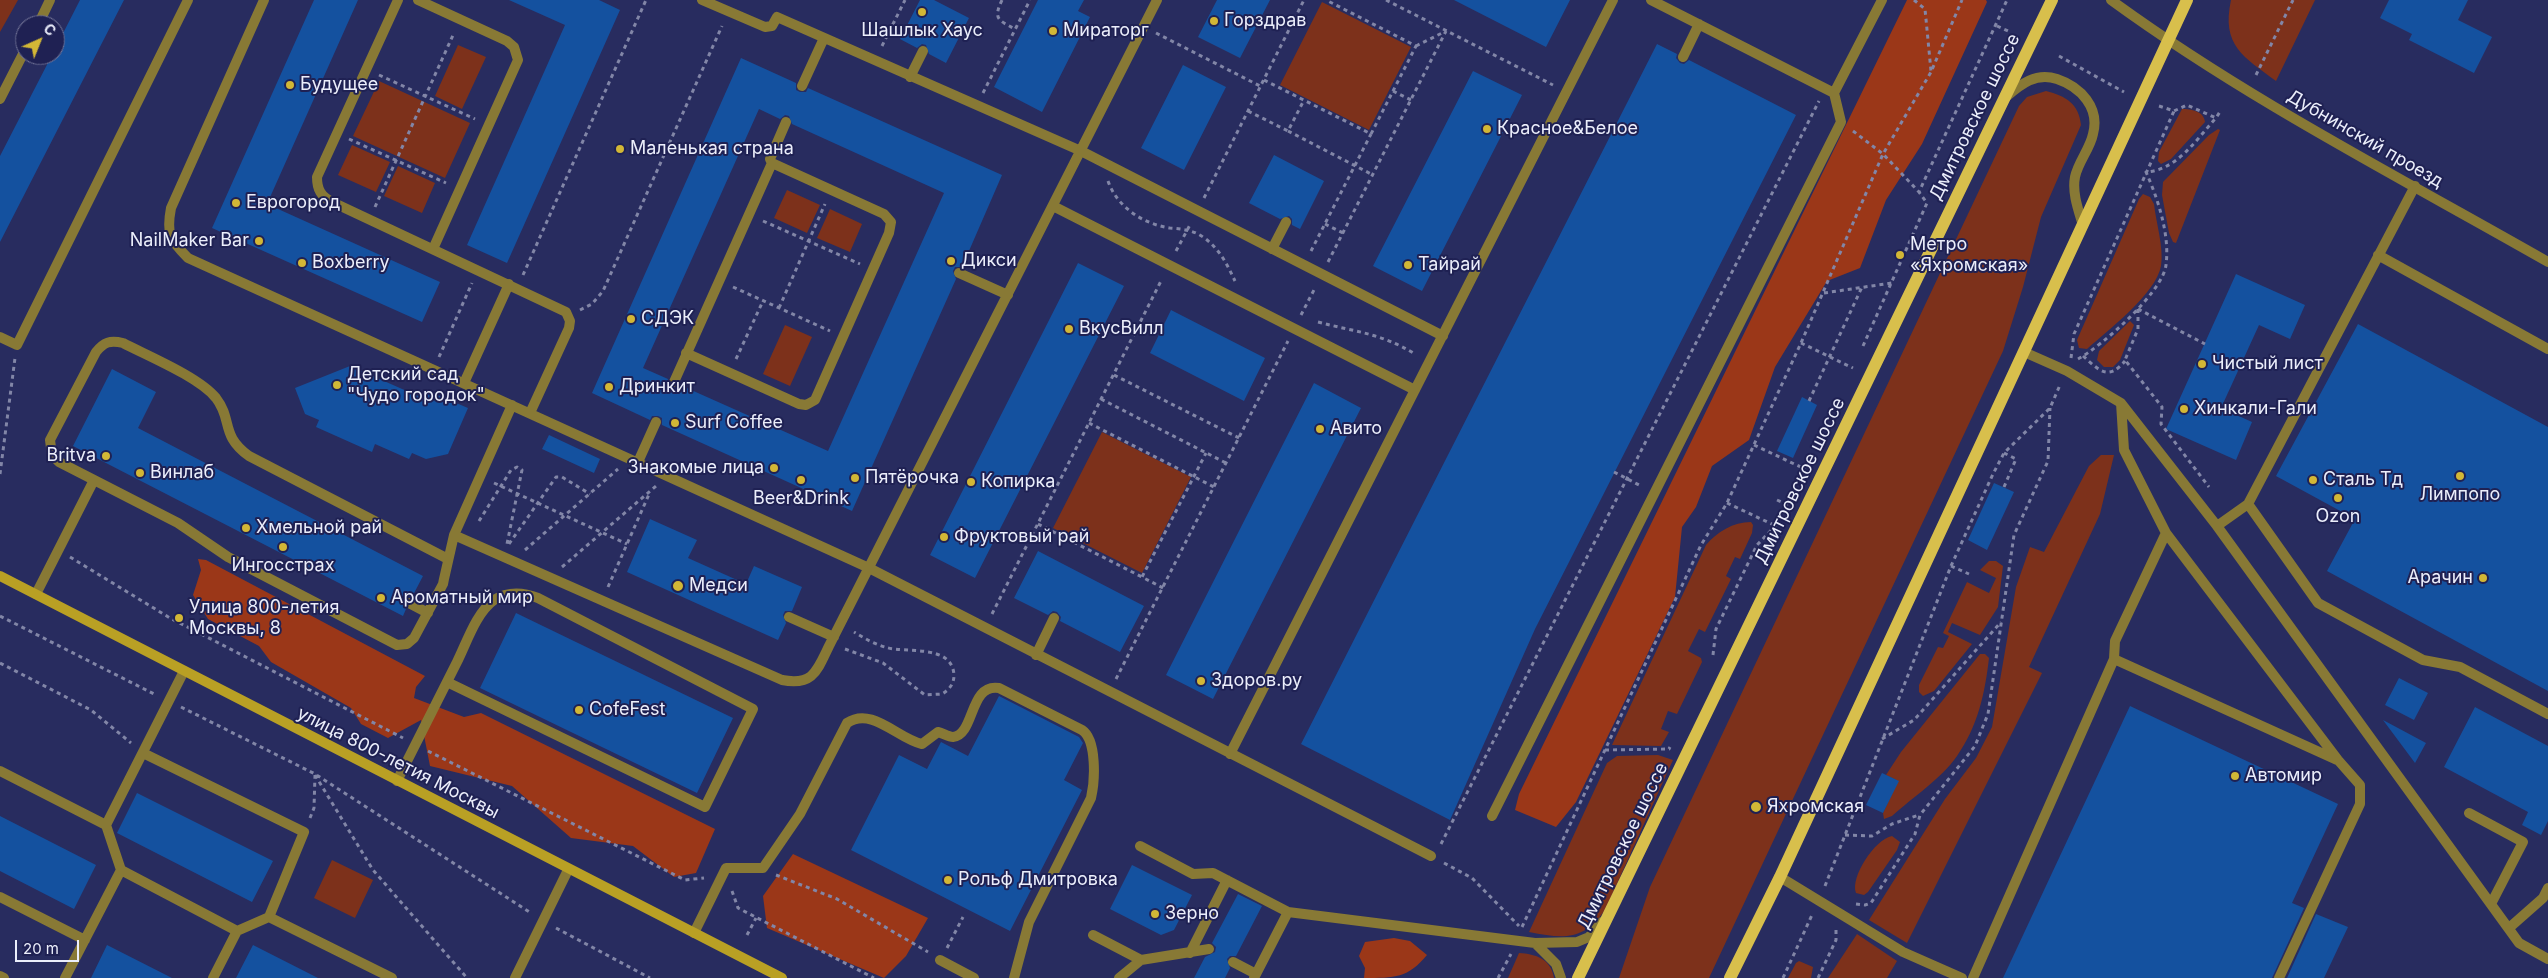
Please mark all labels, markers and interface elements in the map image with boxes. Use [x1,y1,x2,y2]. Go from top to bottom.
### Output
marker: Шашлык Хаус [916,6,928,18]
place label: Горздрав [1224,10,1306,32]
north arrow [15,15,65,65]
marker: Горздрав [1208,15,1220,27]
text: С [40,20,60,39]
place label: Шашлык Хаус [861,20,983,42]
place label: Мираторг [1063,20,1149,42]
marker: Мираторг [1047,25,1059,37]
street label: Дмитровское шоссе [1925,30,2025,204]
place label: Будущее [300,74,378,96]
marker: Будущее [284,79,296,91]
street label: Дубнинский проезд [2283,85,2447,193]
place label: Красное&Белое [1497,118,1638,140]
marker: Красное&Белое [1481,123,1493,135]
place label: Маленькая страна [630,138,794,160]
marker: Маленькая страна [614,143,626,155]
place label: Еврогород [246,192,340,214]
marker: Еврогород [230,197,242,209]
place label: NailMaker Bar [130,230,249,252]
place label: Метро «Яхромская» [1910,234,2028,276]
marker: NailMaker Bar [253,235,265,247]
marker: Метро «Яхромская» [1894,249,1906,261]
place label: Дикси [961,250,1017,272]
place label: Boxberry [312,252,390,274]
place label: Тайрай [1418,254,1481,276]
marker: Дикси [945,255,957,267]
marker: Boxberry [296,257,308,269]
marker: Тайрай [1402,259,1414,271]
place label: СДЭК [641,308,694,330]
marker: СДЭК [625,313,637,325]
place label: ВкусВилл [1079,318,1164,340]
marker: ВкусВилл [1063,323,1075,335]
place label: Чистый лист [2212,353,2323,375]
marker: Чистый лист [2196,358,2208,370]
place label: Детский сад "Чудо городок" [347,364,485,406]
place label: Дринкит [619,376,695,398]
marker: Детский сад "Чудо городок" [331,379,343,391]
marker: Дринкит [603,381,615,393]
street label: Дмитровское шоссе [1750,394,1850,568]
place label: Хинкали-Гали [2194,398,2317,420]
marker: Хинкали-Гали [2178,403,2190,415]
place label: Surf Coffee [685,412,783,434]
marker: Surf Coffee [669,417,681,429]
place label: Авито [1330,418,1382,440]
marker: Авито [1314,423,1326,435]
place label: Britva [46,445,96,467]
marker: Britva [100,450,112,462]
place label: Знакомые лица [627,457,764,479]
place label: Винлаб [150,462,214,484]
marker: Знакомые лица [768,462,780,474]
marker: Винлаб [134,467,146,479]
place label: Пятёрочка [865,467,959,489]
place label: Сталь Тд [2323,469,2403,491]
marker: Лимпопо [2454,470,2466,482]
place label: Копирка [981,471,1055,493]
marker: Пятёрочка [849,472,861,484]
marker: Beer&Drink [795,474,807,486]
marker: Сталь Тд [2307,474,2319,486]
marker: Копирка [965,476,977,488]
place label: Лимпопо [2420,484,2500,506]
place label: Beer&Drink [753,488,849,510]
marker: Ozon [2332,492,2344,504]
place label: Ozon [2316,506,2360,528]
place label: Хмельной рай [256,517,382,539]
marker: Хмельной рай [240,522,252,534]
place label: Фруктовый рай [954,526,1089,548]
marker: Фруктовый рай [938,531,950,543]
marker: Ингосстрах [277,541,289,553]
place label: Ингосстрах [232,555,334,577]
place label: Арачин [2408,567,2473,589]
marker: Арачин [2477,572,2489,584]
place label: Медси [689,575,748,597]
marker: Медси [671,579,685,593]
place label: Ароматный мир [391,587,533,609]
marker: Ароматный мир [375,592,387,604]
place label: Улица 800-летия Москвы, 8 [189,597,339,640]
marker: Улица 800-летия Москвы, 8 [173,612,185,624]
place label: Здоров.ру [1211,670,1302,692]
marker: Здоров.ру [1195,675,1207,687]
place label: CofeFest [589,699,665,721]
street label: улица 800-летия Москвы [293,703,503,823]
marker: CofeFest [573,704,585,716]
street label: Дмитровское шоссе [1573,759,1673,933]
place label: Автомир [2245,765,2322,787]
marker: Автомир [2229,770,2241,782]
place label: Яхромская [1767,796,1864,818]
marker: Яхромская [1749,800,1763,814]
place label: Рольф Дмитровка [958,869,1118,891]
marker: Рольф Дмитровка [942,874,954,886]
place label: Зерно [1165,903,1219,925]
marker: Зерно [1149,908,1161,920]
scale bar [18,930,81,962]
text: 20 m [23,939,59,958]

